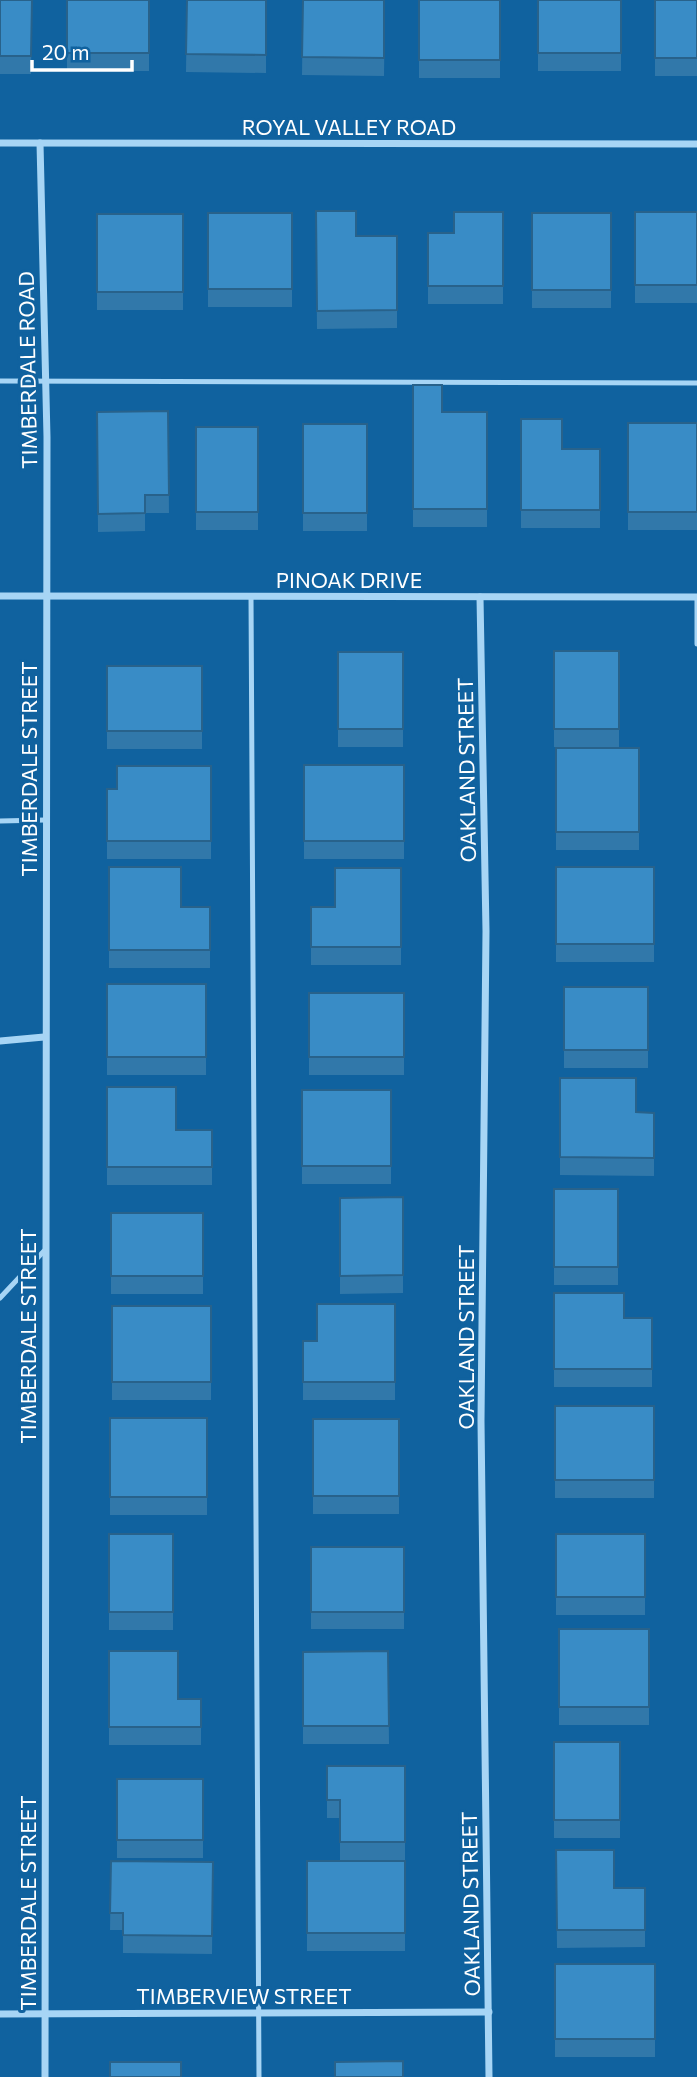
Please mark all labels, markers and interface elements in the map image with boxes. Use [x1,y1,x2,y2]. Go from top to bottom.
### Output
scale bar [32,28,131,72]
text: 20 m [42,39,90,64]
street label: ROYAL VALLEY ROAD [242,114,456,139]
street label: TIMBERDALE ROAD [13,271,41,469]
street label: PINOAK DRIVE [276,567,422,592]
street label: TIMBERDALE STREET [16,661,41,877]
street label: OAKLAND STREET [452,677,480,863]
street label: TIMBERDALE STREET [15,1228,40,1444]
street label: OAKLAND STREET [453,1245,478,1429]
street label: TIMBERDALE STREET [15,1795,40,2011]
street label: OAKLAND STREET [456,1811,484,1997]
street label: TIMBERVIEW STREET [136,1983,352,2008]

